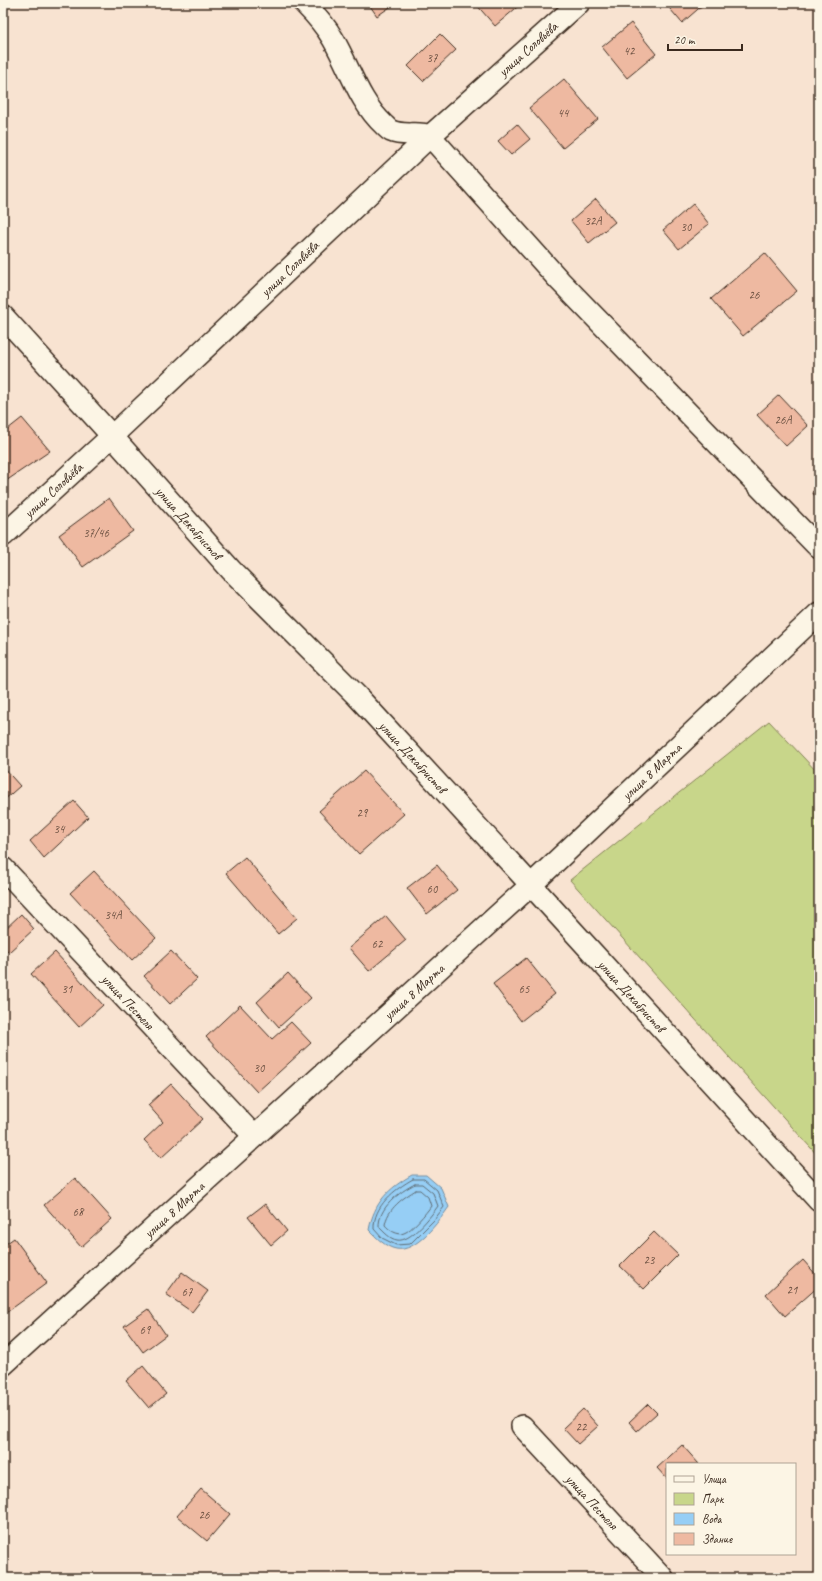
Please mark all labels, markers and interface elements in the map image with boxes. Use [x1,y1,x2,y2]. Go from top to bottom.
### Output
street label: улица Соловьёва [494,17,562,80]
scale bar [668,26,742,52]
text: 20 m [674,32,696,48]
house number: 42 [624,43,636,59]
house number: 37 [427,50,438,66]
house number: 44 [558,105,570,121]
house number: 32А [585,213,602,229]
house number: 30 [681,219,693,235]
street label: улица Соловьёва [256,236,323,301]
house number: 26 [749,287,760,303]
house number: 26А [775,412,792,428]
street label: улица Соловьёва [19,458,87,522]
street label: улица Декабристов [151,482,228,565]
house number: 37/46 [83,525,109,541]
street label: улица Декабристов [375,716,452,798]
street label: улица 8 Марта [617,738,686,804]
house number: 29 [357,805,369,821]
house number: 34 [54,821,66,837]
house number: 60 [427,881,439,897]
house number: 34А [105,907,122,923]
house number: 62 [372,936,384,952]
street label: улица Декабристов [594,955,671,1037]
street label: улица 8 Марта [379,959,448,1024]
street label: улица Пестеля [98,970,159,1034]
house number: 31 [62,981,73,997]
house number: 65 [519,981,530,997]
house number: 30 [254,1060,266,1076]
street label: улица 8 Марта [139,1177,209,1242]
house number: 68 [73,1204,85,1220]
house number: 23 [644,1252,656,1268]
house number: 21 [787,1282,798,1298]
house number: 67 [182,1284,193,1300]
house number: 69 [140,1322,152,1338]
house number: 22 [576,1419,588,1435]
legend [666,1463,796,1555]
street label: улица Пестеля [562,1470,623,1534]
text: Улица [702,1471,727,1487]
text: Парк [702,1491,725,1507]
house number: 26 [199,1507,210,1523]
text: Вода [702,1511,723,1527]
text: Здание [702,1531,733,1547]

